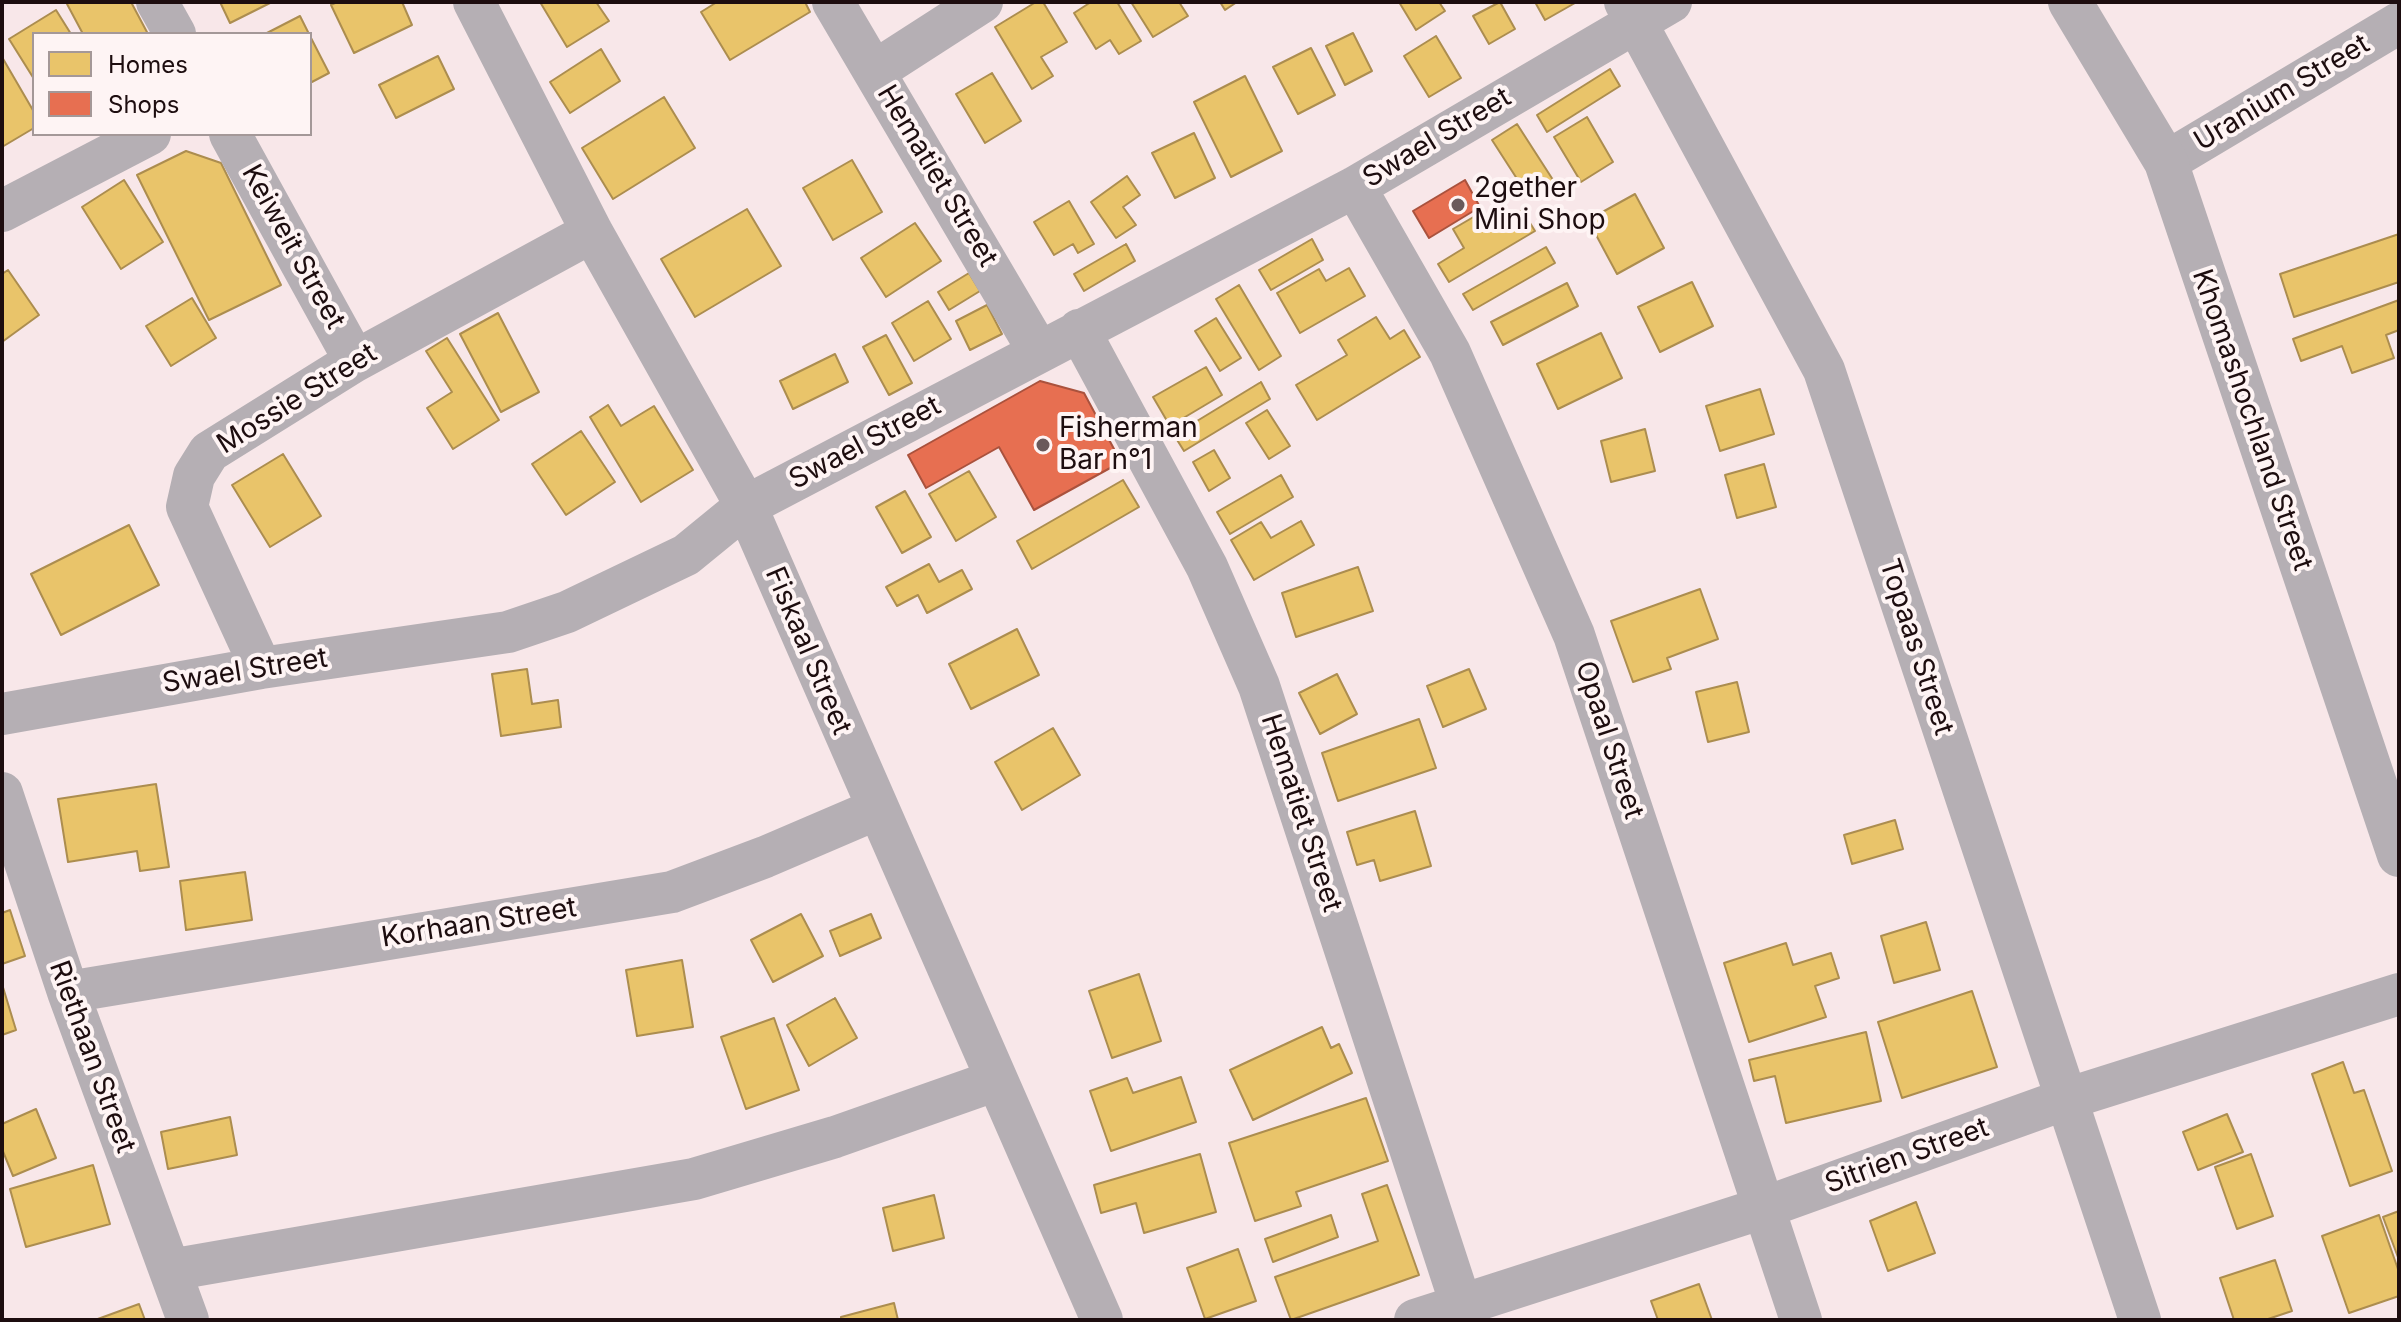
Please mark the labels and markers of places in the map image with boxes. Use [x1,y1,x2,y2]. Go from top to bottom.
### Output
place label: 2gether Mini Shop [1474,172,1606,238]
marker: 2gether Mini Shop [1449,196,1467,214]
place label: Fisherman Bar n°1 [1059,412,1198,478]
marker: Fisherman Bar n°1 [1034,436,1052,454]

